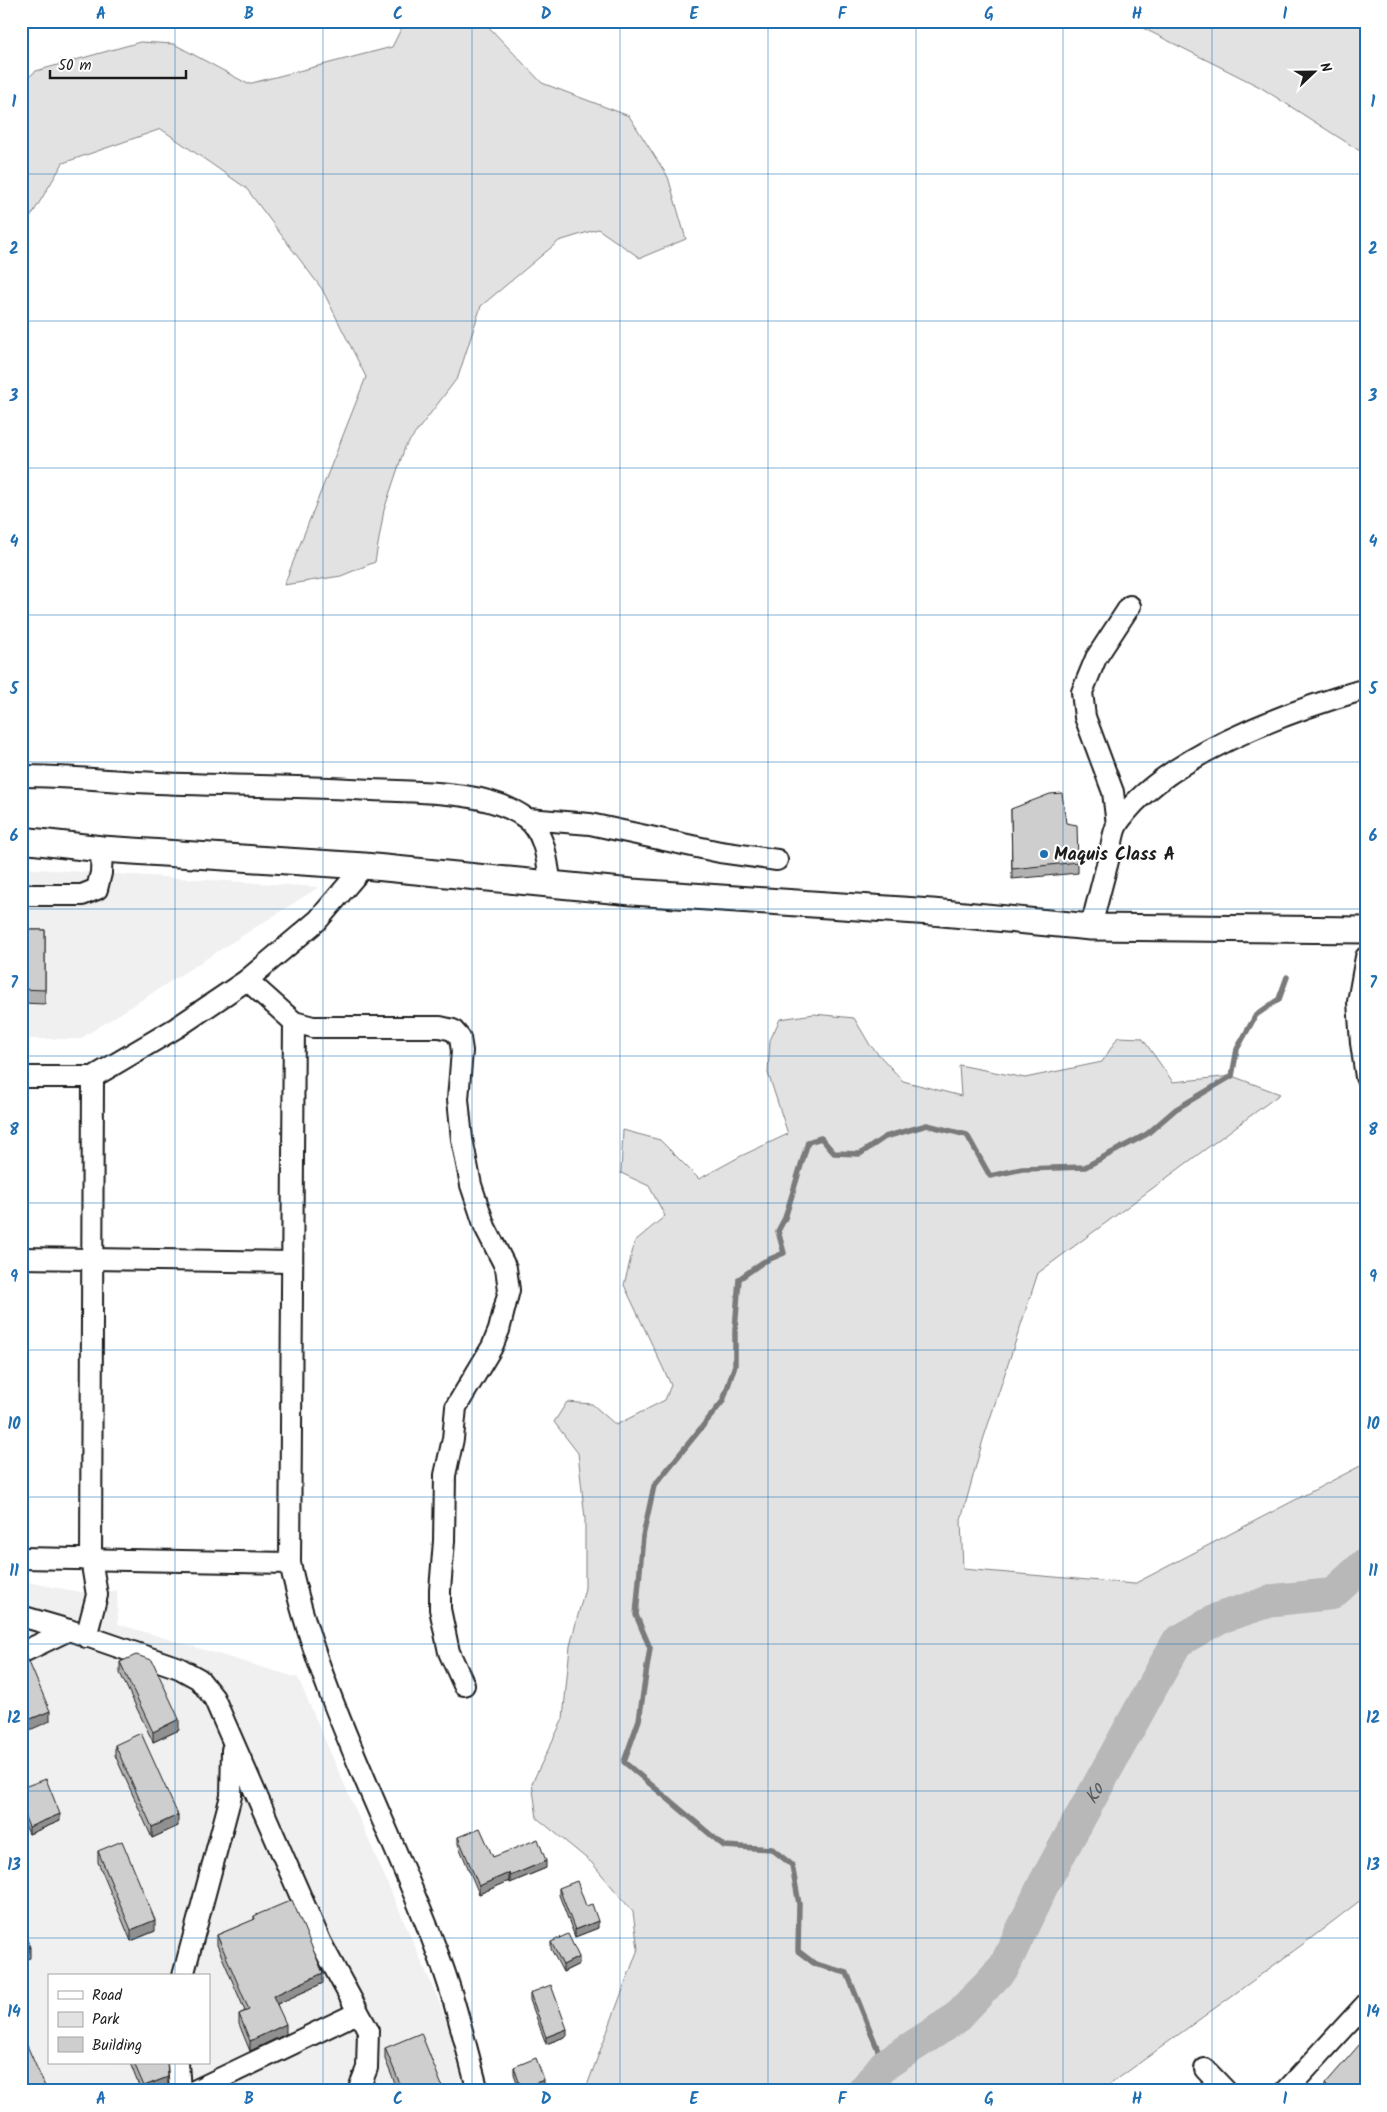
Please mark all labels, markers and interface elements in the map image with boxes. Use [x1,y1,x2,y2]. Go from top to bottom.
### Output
text: A [96,2,106,27]
text: B [244,2,254,27]
text: C [393,2,403,27]
text: D [541,2,552,27]
text: E [690,2,700,27]
text: F [838,2,848,27]
text: G [984,2,994,27]
text: H [1132,2,1142,27]
text: I [1283,2,1288,27]
scale bar [50,48,186,80]
north arrow [1290,48,1340,98]
text: 50 m [58,54,92,78]
text: N [1313,59,1337,76]
text: 1 [12,90,17,115]
text: 1 [1371,90,1376,115]
text: 2 [9,237,19,262]
text: 2 [1368,237,1378,262]
text: 3 [9,384,19,409]
text: 3 [1368,384,1378,409]
text: 4 [10,530,19,555]
text: 4 [1369,530,1378,555]
text: 5 [9,677,20,702]
text: 5 [1368,677,1379,702]
text: 6 [10,824,19,849]
text: 6 [1369,824,1378,849]
place label: Maquis Class A [1054,841,1175,870]
marker: Maquis Class A [1038,848,1050,860]
text: 7 [10,971,18,996]
text: 7 [1369,971,1377,996]
text: 8 [9,1118,19,1143]
text: 8 [1368,1118,1378,1143]
text: 9 [10,1265,18,1290]
text: 9 [1369,1265,1377,1290]
text: 10 [7,1412,21,1437]
text: 10 [1366,1412,1380,1437]
text: 11 [9,1559,19,1584]
text: 11 [1368,1559,1378,1584]
text: 12 [7,1706,21,1731]
text: 12 [1366,1706,1380,1731]
water label: Ko [1077,1777,1114,1810]
text: 13 [7,1853,21,1878]
text: 13 [1366,1853,1380,1878]
legend [48,1974,210,2064]
text: Road [92,1984,123,2008]
text: 14 [7,2000,21,2025]
text: 14 [1366,2000,1380,2025]
text: Park [92,2008,120,2032]
text: Building [92,2034,142,2058]
text: A [96,2087,106,2112]
text: B [244,2087,254,2112]
text: C [393,2087,403,2112]
text: D [541,2087,552,2112]
text: E [690,2087,700,2112]
text: F [838,2087,848,2112]
text: G [984,2087,994,2112]
text: H [1132,2087,1142,2112]
text: I [1283,2087,1288,2112]

